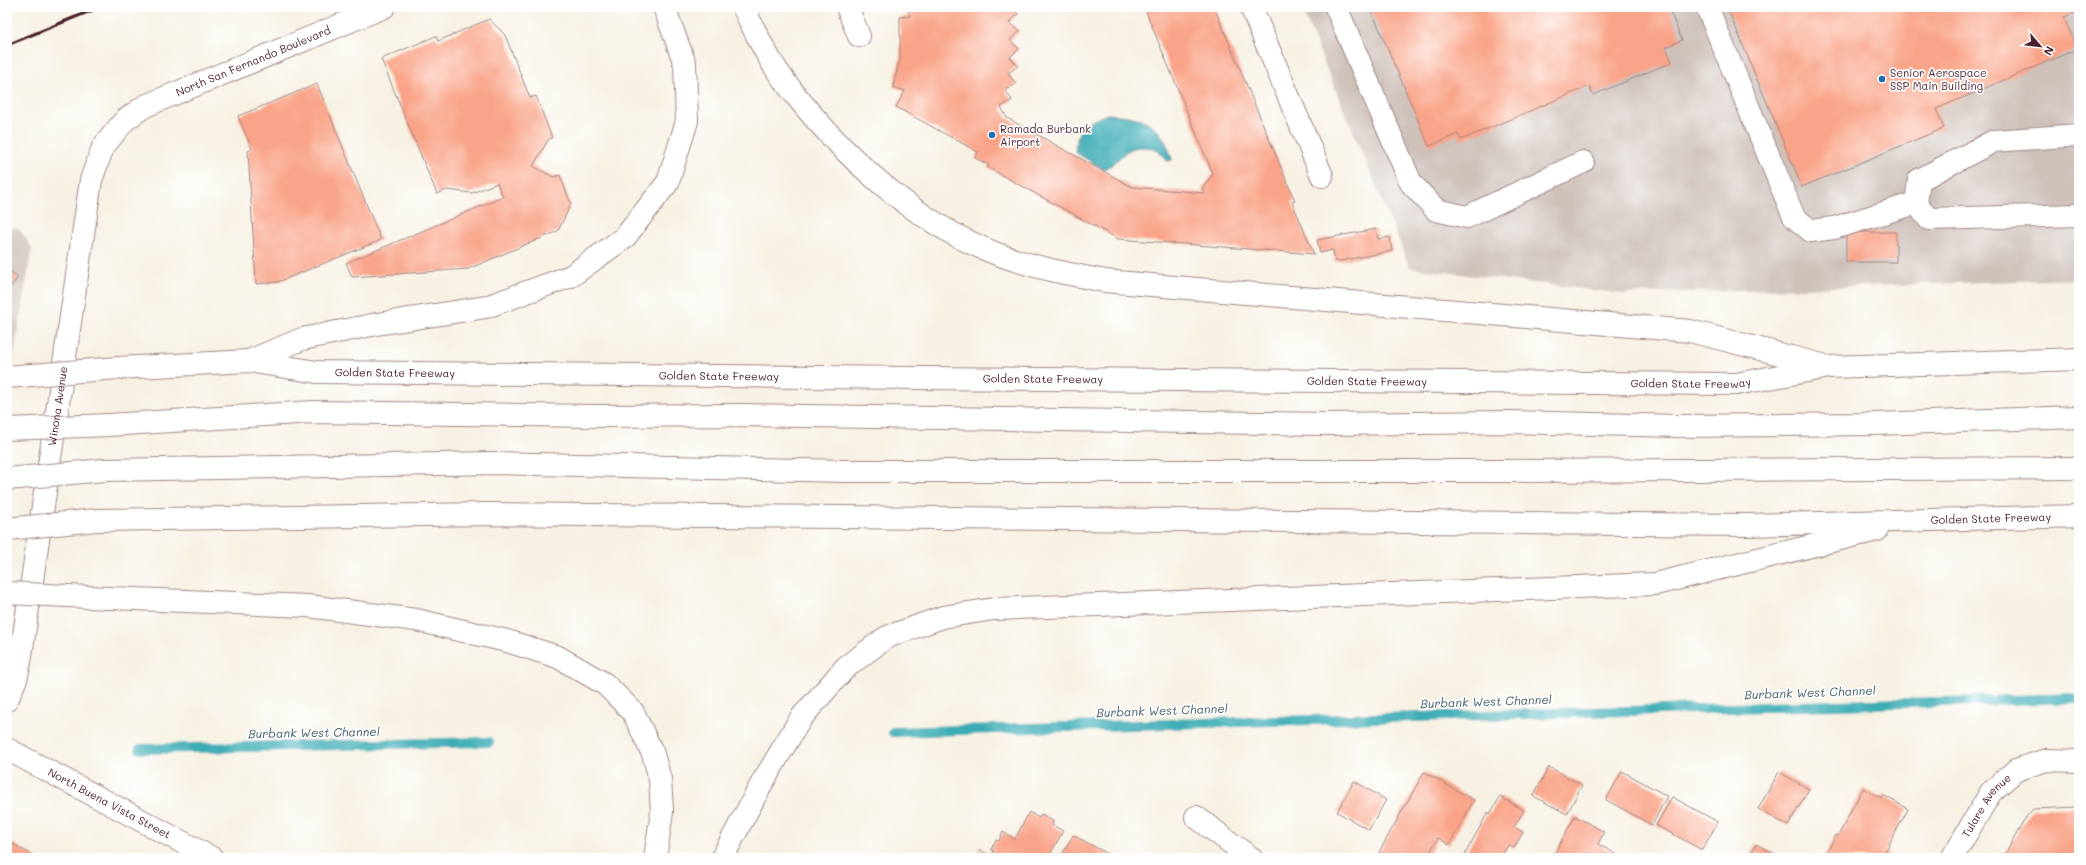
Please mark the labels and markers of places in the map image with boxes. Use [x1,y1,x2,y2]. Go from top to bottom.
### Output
place label: Senior Aerospace SSP Main Building [1890,65,1987,93]
marker: Senior Aerospace SSP Main Building [1877,74,1887,84]
place label: Ramada Burbank Airport [1000,121,1091,149]
marker: Ramada Burbank Airport [987,130,997,140]

